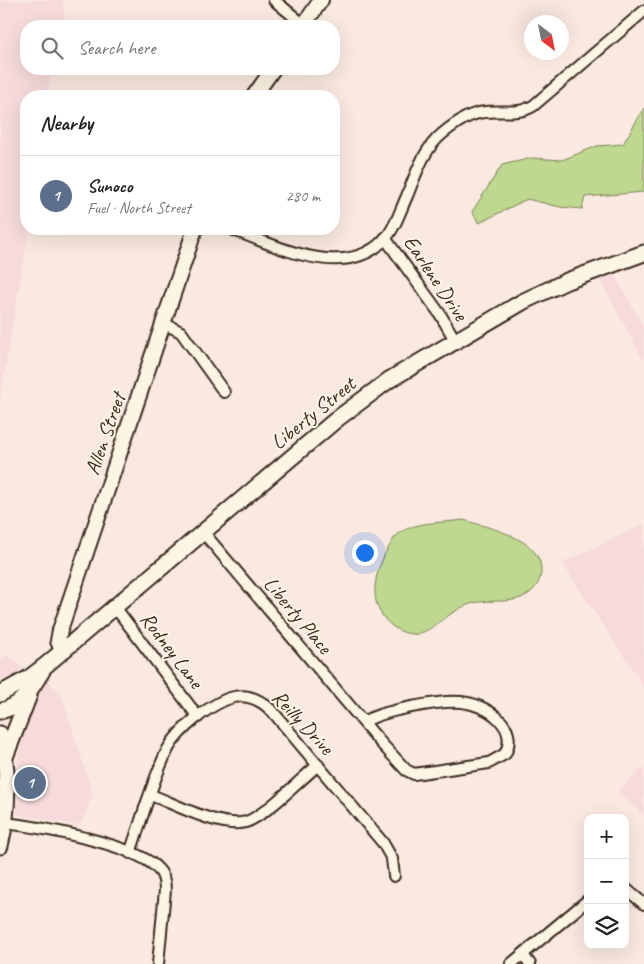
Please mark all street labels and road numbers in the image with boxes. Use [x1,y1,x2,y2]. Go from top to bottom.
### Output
street label: Earlene Drive [398,230,475,327]
street label: Liberty Street [266,370,362,455]
street label: Allen Street [79,387,132,478]
street label: Liberty Place [258,571,339,660]
street label: Rodney Lane [135,607,210,695]
street label: Reilly Drive [267,684,340,761]

